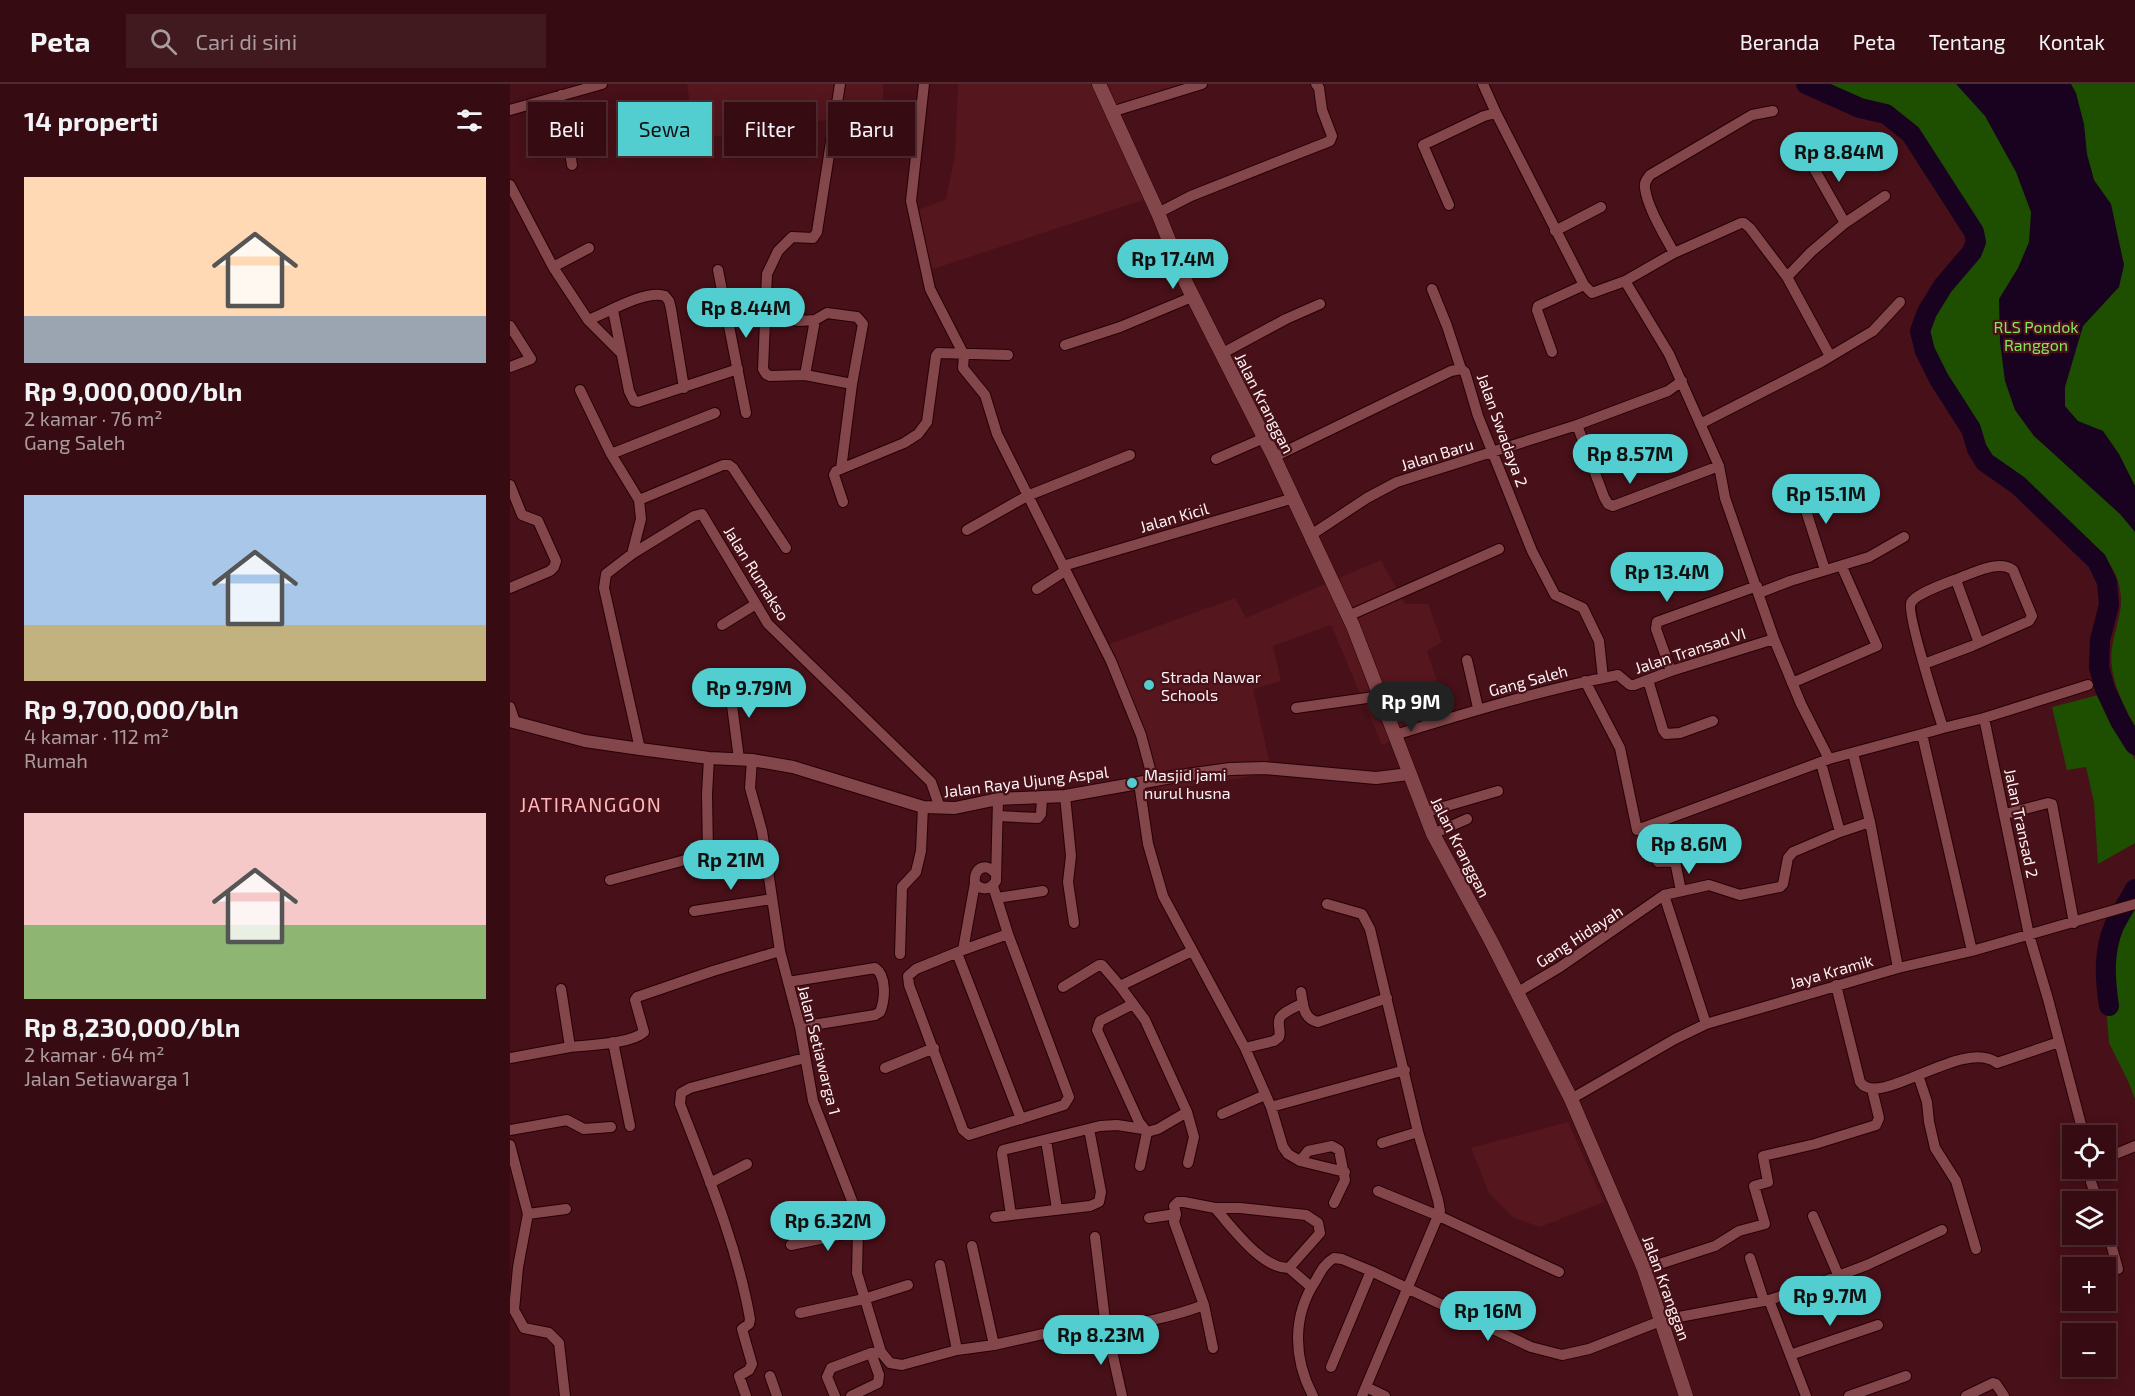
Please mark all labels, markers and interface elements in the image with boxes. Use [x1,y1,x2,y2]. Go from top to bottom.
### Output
search box [126,14,546,68]
text: Peta [30,24,90,58]
icon: search [147,25,180,58]
text: Cari di sini [195,28,297,54]
text: Beranda [1740,29,1820,54]
text: Peta [1853,29,1896,54]
text: Tentang [1929,29,2006,54]
text: Kontak [2039,29,2105,54]
chip: Beli [528,102,606,156]
chip: Sewa [618,102,712,156]
chip: Filter [724,102,816,156]
chip: Baru [828,102,915,156]
icon: filters [453,104,486,137]
text: 14 properti [24,105,158,136]
pin: Rp 8.84M [1777,132,1901,183]
text: Rp 8.84M [1794,139,1884,163]
icon: home [201,216,309,324]
pin: Rp 17.4M [1111,239,1235,290]
text: Rp 17.4M [1131,246,1215,270]
pin: Rp 8.44M [684,288,808,339]
text: Rp 8.44M [701,295,791,319]
park label: RLS Pondok Ranggon [1994,317,2078,354]
street label: Jalan Kranggan [1231,349,1299,457]
street label: Jalan Swadaya 2 [1474,371,1532,489]
text: Rp 9,000,000/bln [24,375,242,406]
text: 2 kamar · 76 m² [24,406,163,430]
text: Gang Saleh [24,430,125,454]
street label: Jalan Baru [1398,434,1476,474]
pin: Rp 8.57M [1568,434,1692,485]
text: Rp 8.57M [1587,441,1673,465]
pin: Rp 15.1M [1764,474,1888,525]
text: Rp 15.1M [1786,481,1866,505]
street label: Jalan Kicil [1137,498,1211,536]
street label: Jalan Rumakso [720,522,794,624]
icon: home [201,534,309,642]
pin: Rp 13.4M [1605,552,1729,603]
text: Rp 13.4M [1624,559,1710,583]
street label: Jalan Transad VI [1632,623,1748,677]
street label: Gang Saleh [1486,660,1570,700]
place label: Strada Nawar Schools [1161,667,1262,704]
pin: Rp 9.79M [687,668,811,719]
text: Rp 9.79M [706,675,792,699]
marker: Strada Nawar Schools [1142,678,1156,692]
pin: Rp 9M [1369,682,1453,733]
text: Rp 9M [1381,689,1441,713]
text: Rp 9,700,000/bln [24,693,239,724]
text: 4 kamar · 112 m² [24,724,169,748]
text: Rumah [24,748,88,772]
street label: Jalan Raya Ujung Aspal [942,761,1110,802]
place label: Masjid jami nurul husna [1144,765,1231,802]
street label: Jalan Transad 2 [2001,767,2043,879]
marker: Masjid jami nurul husna [1125,776,1139,790]
district label: JATIRANGGON [520,792,662,816]
street label: Jalan Kranggan [1427,793,1495,901]
pin: Rp 8.6M [1634,824,1744,875]
text: Rp 8.6M [1651,831,1727,855]
pin: Rp 21M [682,840,780,891]
text: Rp 21M [697,847,765,871]
icon: home [201,852,309,960]
street label: Gang Hidayah [1532,901,1626,971]
street label: Jaya Kramik [1787,950,1875,992]
street label: Jalan Setiawarga 1 [795,983,845,1117]
text: Rp 8,230,000/bln [24,1011,240,1042]
text: 2 kamar · 64 m² [24,1042,165,1066]
text: Jalan Setiawarga 1 [24,1066,190,1090]
map controls [2062,1125,2116,1377]
button: locate [2062,1125,2116,1179]
button: layers [2062,1191,2116,1245]
pin: Rp 6.32M [766,1201,890,1252]
text: Rp 6.32M [784,1208,872,1232]
street label: Jalan Kranggan [1639,1233,1695,1343]
button: + [2062,1257,2116,1311]
pin: Rp 9.7M [1775,1276,1885,1327]
text: Rp 9.7M [1793,1283,1867,1307]
pin: Rp 16M [1439,1291,1537,1342]
text: Rp 16M [1454,1298,1522,1322]
pin: Rp 8.23M [1039,1315,1163,1366]
text: Rp 8.23M [1057,1322,1145,1346]
button: − [2062,1323,2116,1377]

